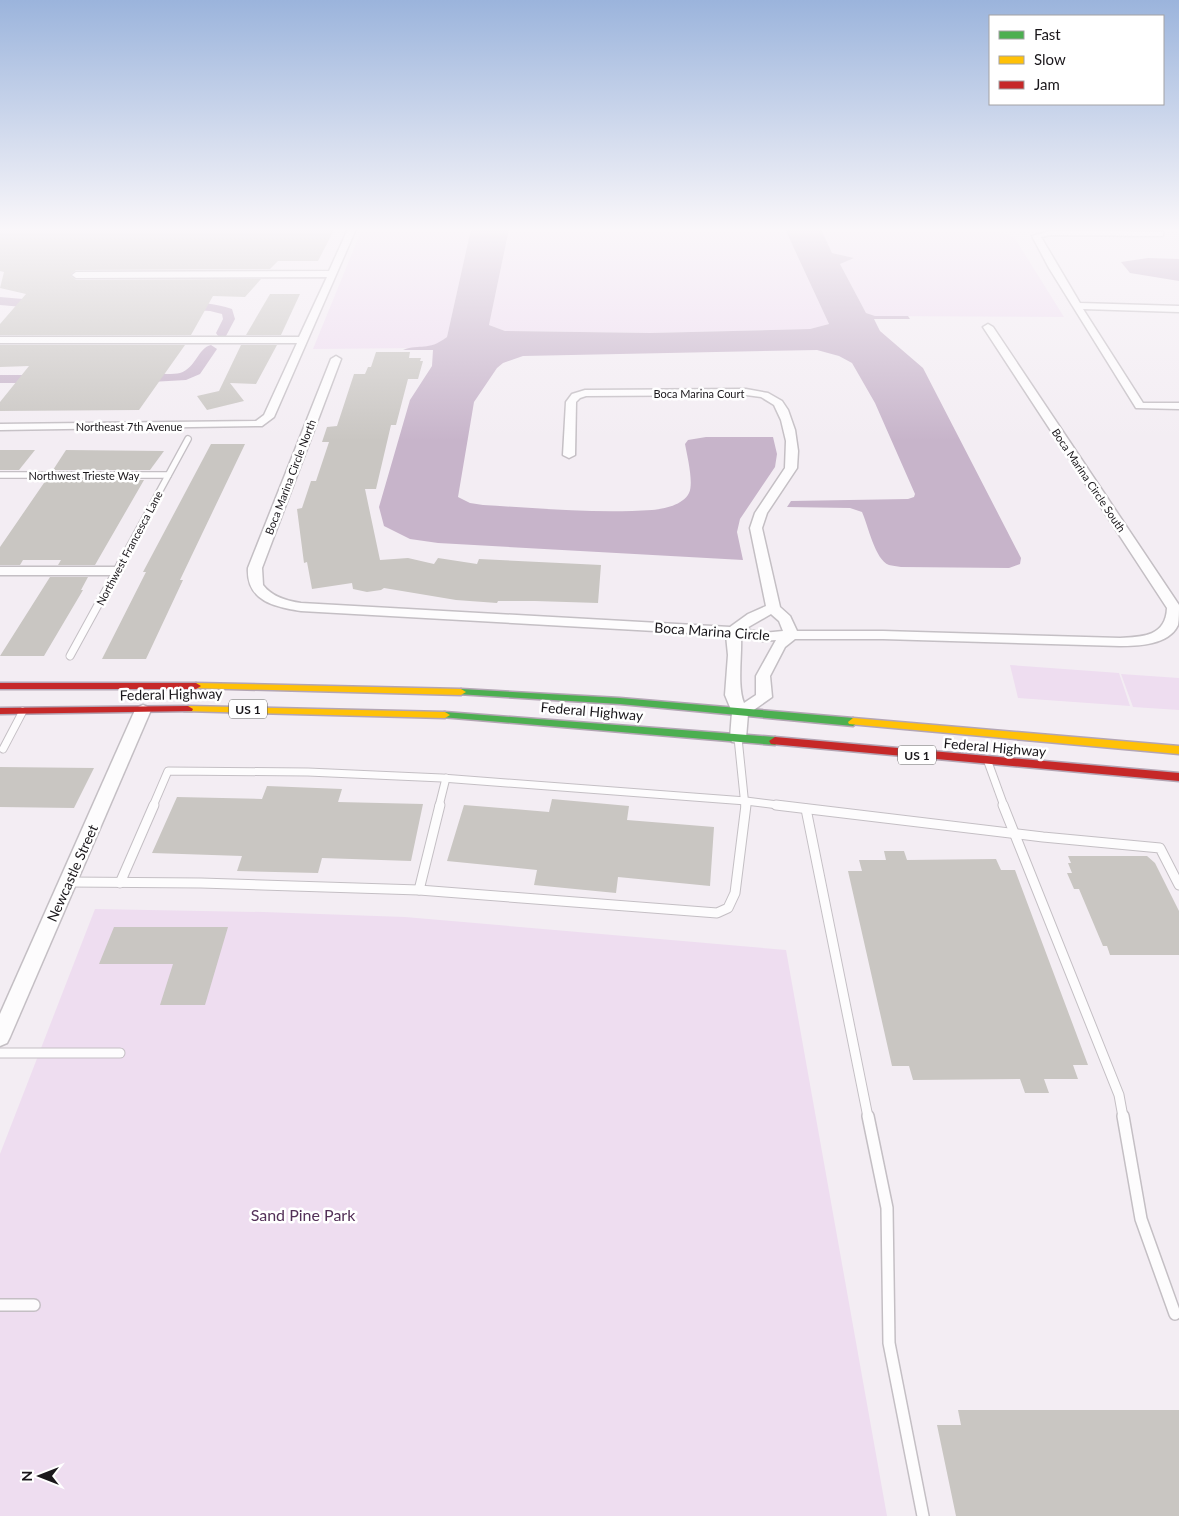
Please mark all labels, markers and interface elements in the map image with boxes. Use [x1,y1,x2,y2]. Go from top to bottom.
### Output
legend [989,15,1164,105]
text: Fast [1034,25,1061,43]
text: Slow [1034,50,1066,68]
text: Jam [1034,75,1060,93]
street label: Boca Marina Court [654,387,745,400]
street label: Boca Marina Circle North [262,418,318,536]
street label: Northeast 7th Avenue [76,420,183,433]
street label: Boca Marina Circle South [1049,426,1129,534]
street label: Northwest Trieste Way [29,469,140,482]
street label: Northwest Francesca Lane [93,488,165,608]
street label: Boca Marina Circle [654,618,770,644]
street label: Federal Highway [120,685,223,703]
street label: Federal Highway [540,698,645,724]
road number: US 1 [229,700,267,719]
street label: Federal Highway [943,734,1048,760]
road number: US 1 [898,746,936,764]
street label: Newcastle Street [43,822,101,924]
park label: Sand Pine Park [251,1205,356,1224]
north arrow [15,1451,65,1501]
text: N [18,1471,35,1481]

